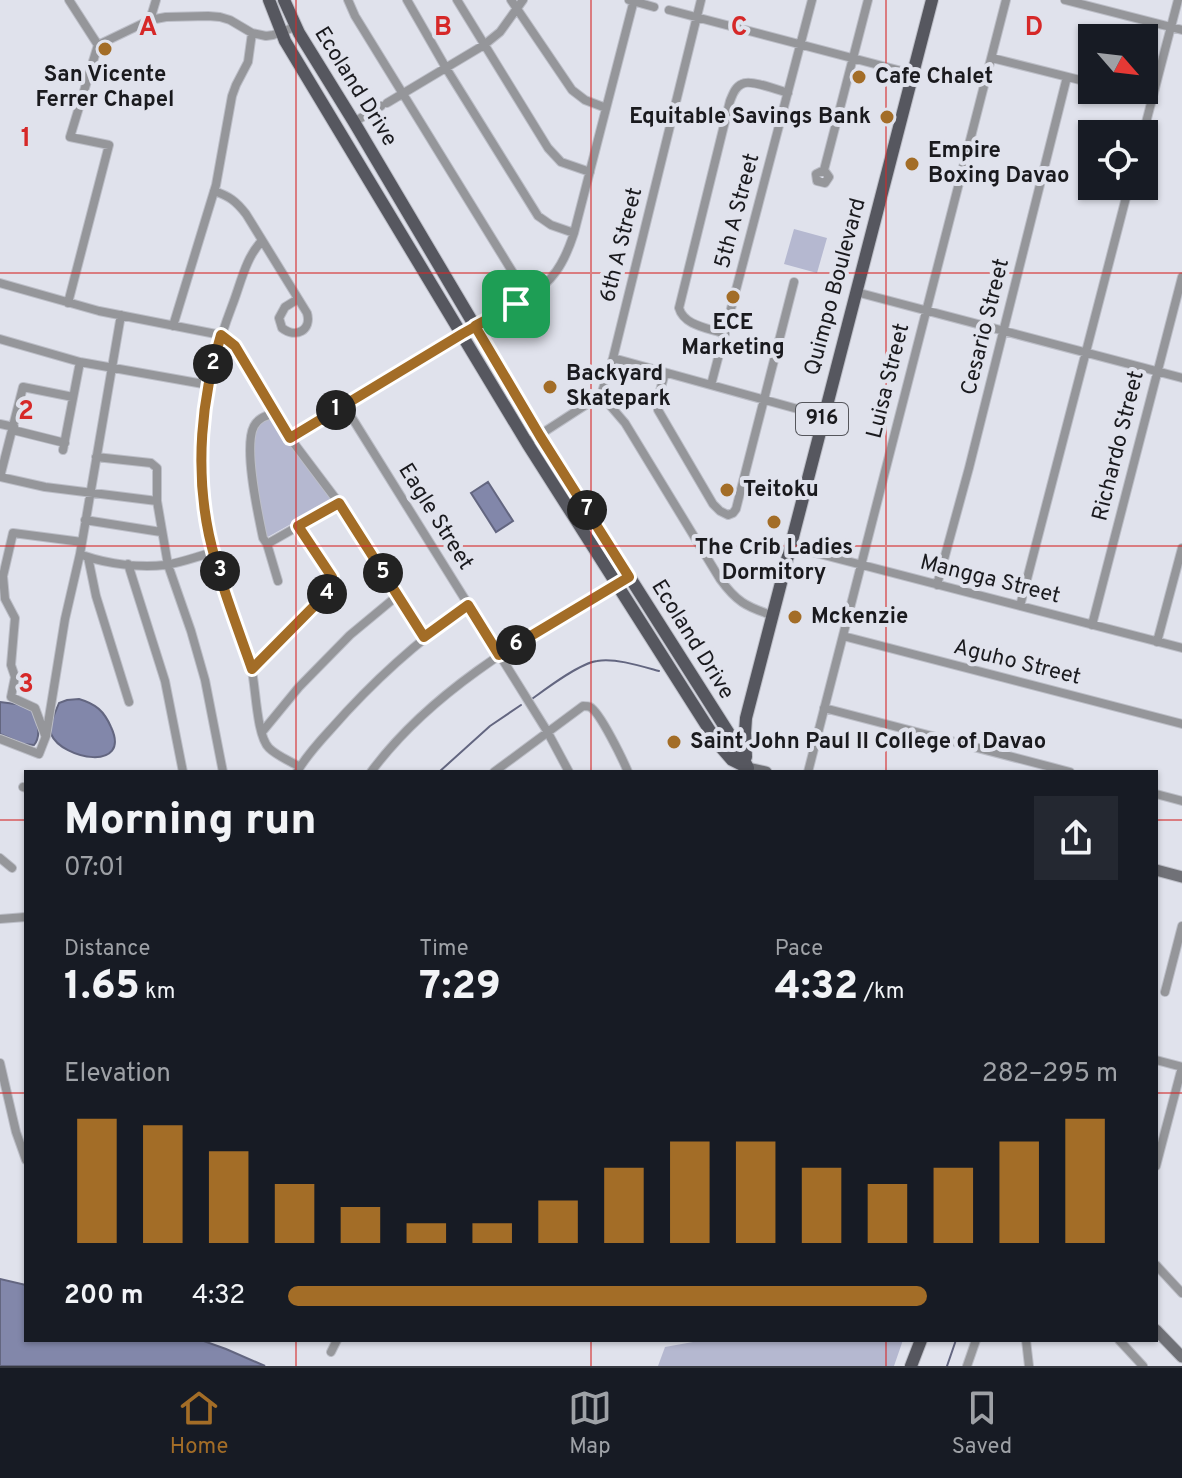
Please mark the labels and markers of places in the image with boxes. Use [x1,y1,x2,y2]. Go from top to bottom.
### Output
marker: San Vicente Ferrer Chapel [96,40,114,58]
place label: San Vicente Ferrer Chapel [36,62,174,114]
place label: Cafe Chalet [875,64,993,91]
marker: Cafe Chalet [850,68,868,86]
place label: Equitable Savings Bank [629,104,871,131]
marker: Equitable Savings Bank [878,108,896,126]
place label: Empire Boxing Davao [928,138,1069,190]
marker: Empire Boxing Davao [903,155,921,173]
pin [482,270,550,338]
marker: ECE Marketing [724,288,742,306]
place label: ECE Marketing [681,310,785,362]
pin: 2 [193,344,233,384]
place label: Backyard Skatepark [566,361,671,413]
marker: Backyard Skatepark [541,378,559,396]
pin: 1 [316,390,356,430]
place label: Teitoku [743,477,819,504]
marker: Teitoku [718,481,736,499]
pin: 7 [567,490,607,530]
marker: The Crib Ladies Dormitory [765,513,783,531]
place label: The Crib Ladies Dormitory [695,535,853,587]
pin: 3 [200,551,240,591]
pin: 5 [363,553,403,593]
pin: 4 [307,574,347,614]
place label: Mckenzie [811,604,908,631]
marker: Mckenzie [786,608,804,626]
pin: 6 [496,625,536,665]
place label: Saint John Paul II College of Davao [690,729,1046,756]
marker: Saint John Paul II College of Davao [665,733,683,751]

